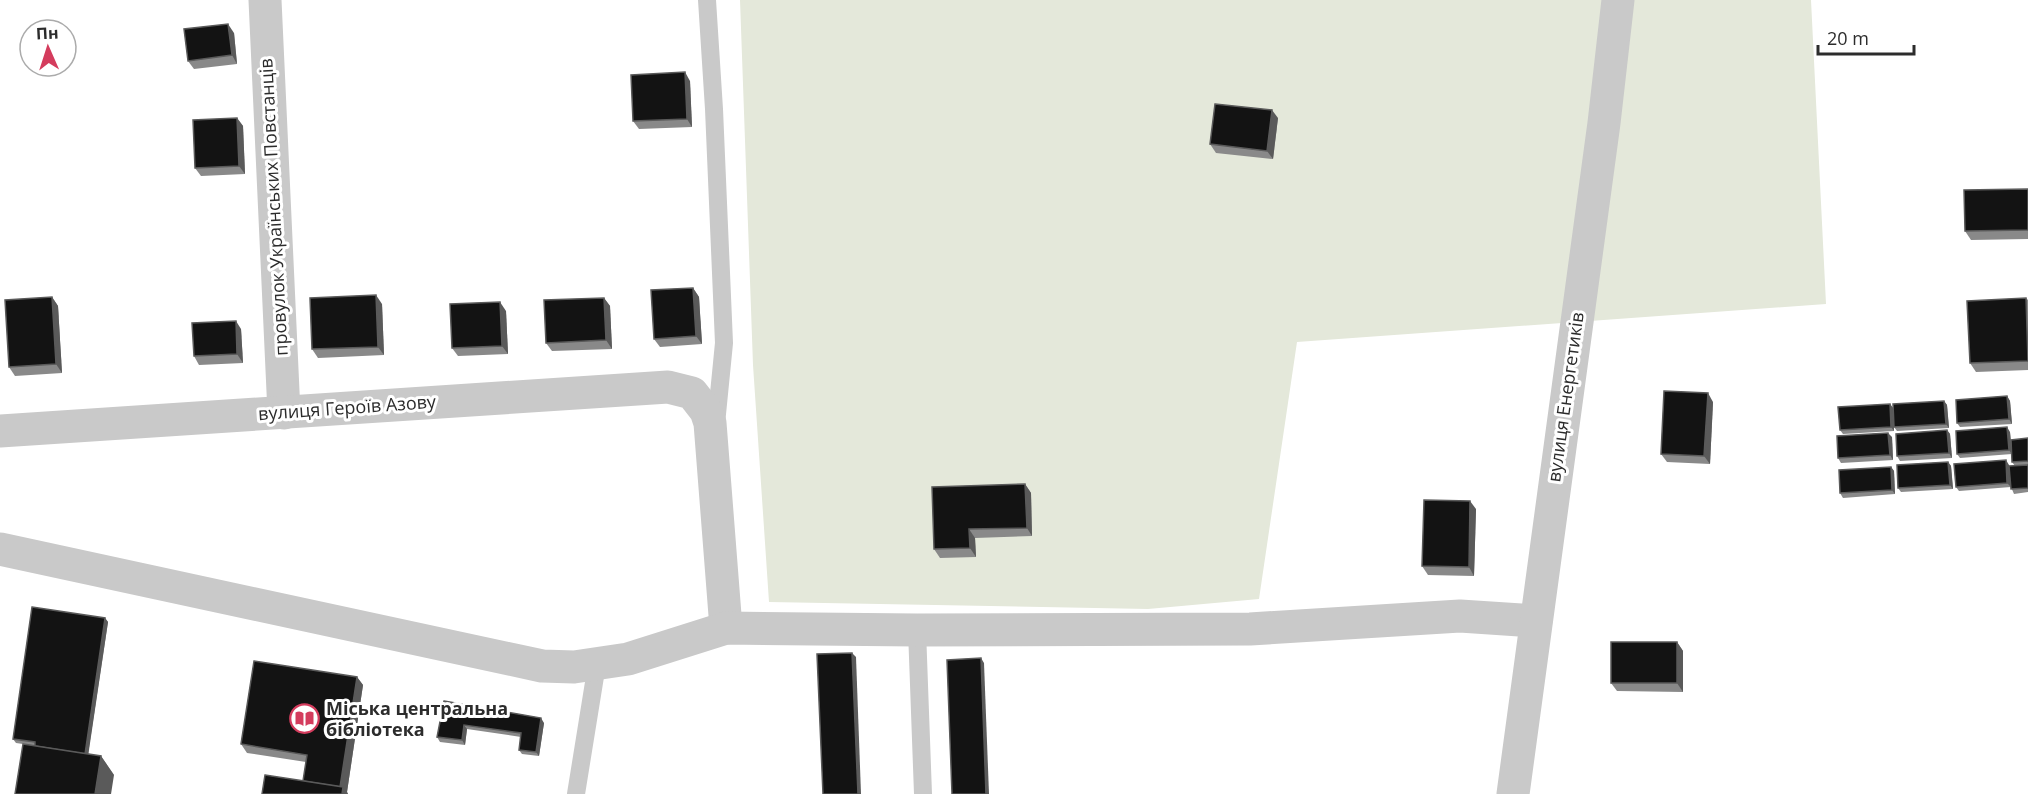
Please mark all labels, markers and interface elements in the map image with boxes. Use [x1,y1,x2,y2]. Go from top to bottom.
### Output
north arrow [18,18,78,78]
scale bar [1818,18,1914,56]
text: Пн [35,21,59,45]
text: 20 m [1827,26,1869,50]
street label: провулок Українських Повстанців [253,58,293,356]
street label: вулиця Енергетиків [1541,310,1589,483]
street label: вулиця Героїв Азову [257,389,438,425]
place label: Міська центральна бібліотека [326,696,508,741]
library icon: Міська центральна бібліотека [289,703,321,735]

